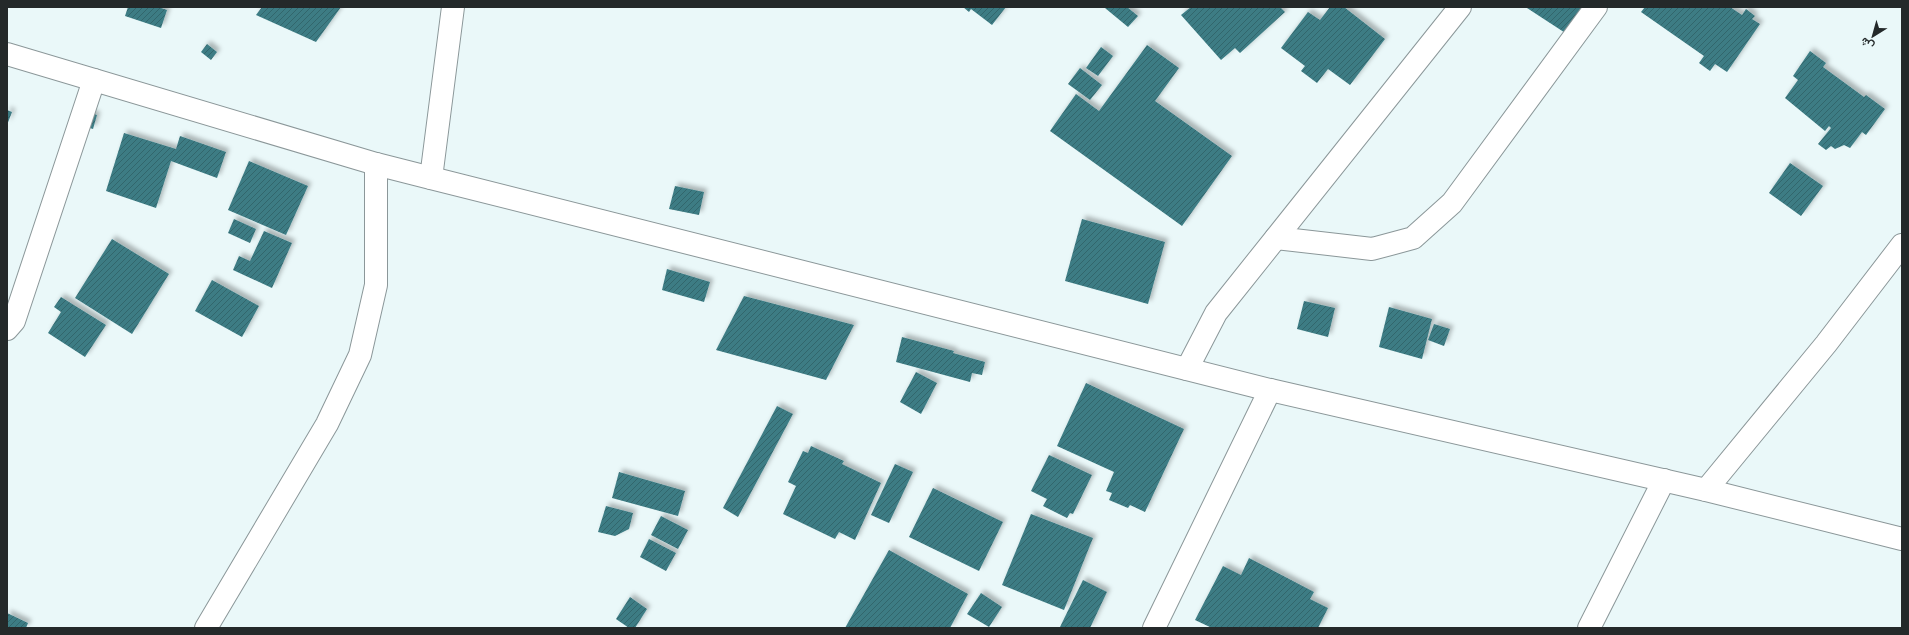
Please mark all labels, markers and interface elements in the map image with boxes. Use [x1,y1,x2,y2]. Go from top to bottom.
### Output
north arrow [1853,16,1893,56]
text: ش [1858,34,1876,53]

